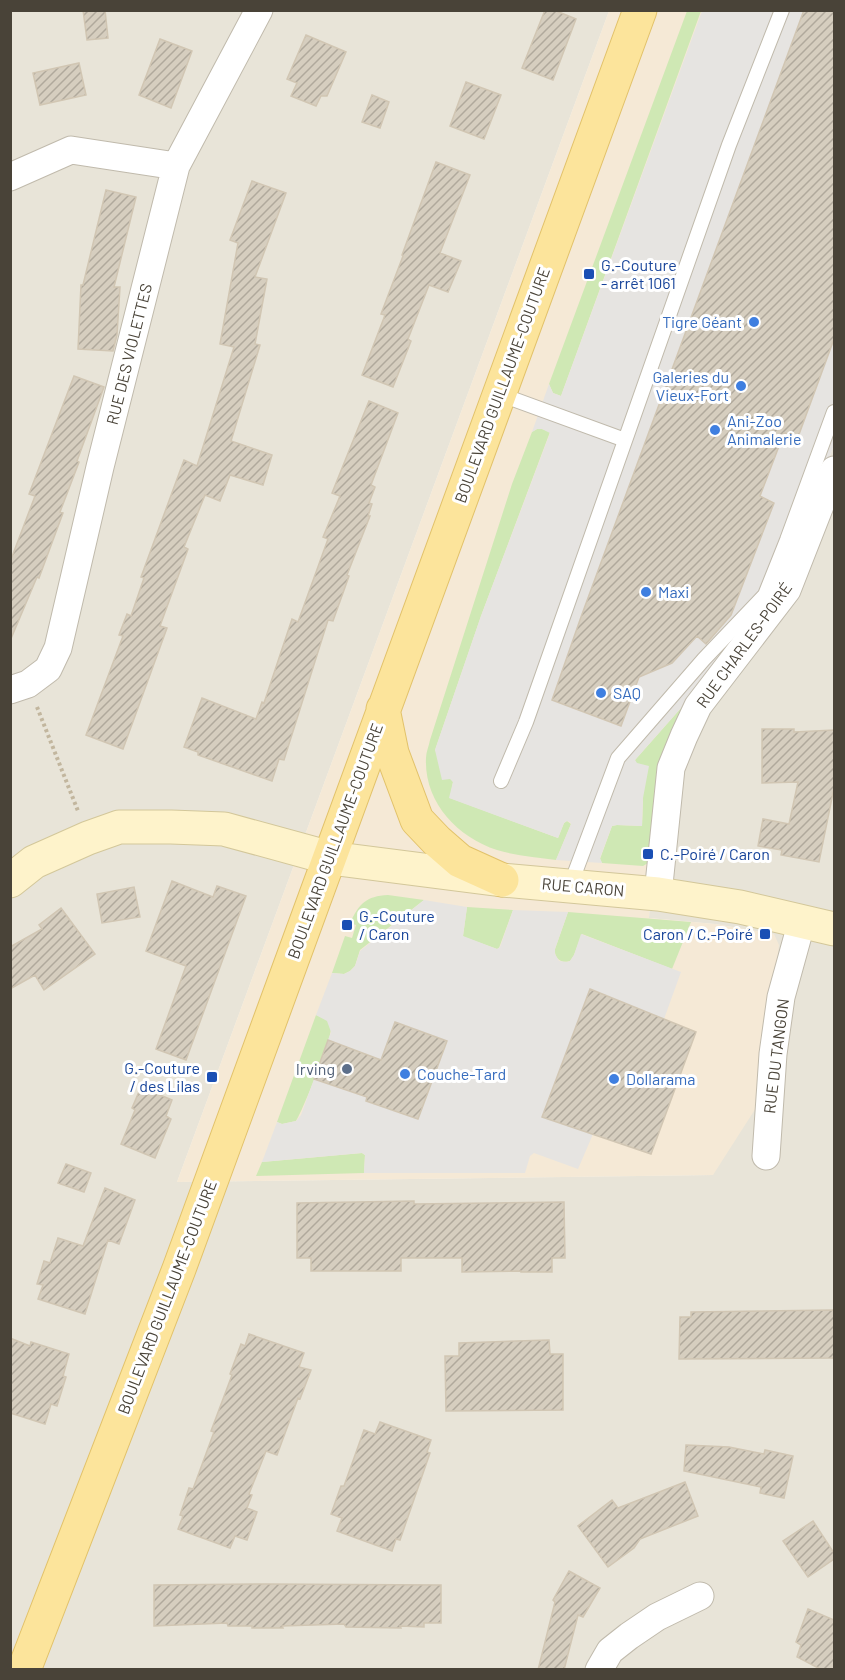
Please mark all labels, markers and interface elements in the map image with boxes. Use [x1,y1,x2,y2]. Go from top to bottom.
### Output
place label: G.-Couture - arrêt 1061 [601,255,677,292]
street label: BOULEVARD GUILLAUME-COUTURE [450,264,553,505]
marker: G.-Couture - arrêt 1061 [582,267,596,281]
street label: RUE DES VIOLETTES [102,281,155,426]
place label: Tigre Géant [662,312,742,331]
marker: Tigre Géant [747,315,761,329]
place label: Galeries du Vieux-Fort [652,367,729,404]
marker: Galeries du Vieux-Fort [734,379,748,393]
place label: Ani-Zoo Animalerie [727,411,801,448]
marker: Ani-Zoo Animalerie [708,423,722,437]
street label: RUE CHARLES-POIRÉ [692,578,795,711]
place label: Maxi [658,582,689,601]
marker: Maxi [639,585,653,599]
place label: SAQ [613,683,641,702]
marker: SAQ [594,686,608,700]
street label: BOULEVARD GUILLAUME-COUTURE [283,720,386,961]
place label: C.-Poiré / Caron [660,844,770,863]
marker: C.-Poiré / Caron [641,847,655,861]
street label: RUE CARON [541,873,625,900]
place label: G.-Couture / Caron [359,906,435,943]
marker: G.-Couture / Caron [340,918,354,932]
place label: Caron / C.-Poiré [643,924,753,943]
marker: Caron / C.-Poiré [758,927,772,941]
street label: RUE DU TANGON [759,997,792,1115]
place label: G.-Couture / des Lilas [124,1058,200,1095]
place label: Irving [296,1059,335,1078]
marker: Irving [340,1062,354,1076]
place label: Couche-Tard [417,1064,506,1083]
marker: Couche-Tard [398,1067,412,1081]
place label: Dollarama [626,1069,696,1088]
marker: G.-Couture / des Lilas [205,1070,219,1084]
marker: Dollarama [607,1072,621,1086]
street label: BOULEVARD GUILLAUME-COUTURE [113,1177,220,1417]

